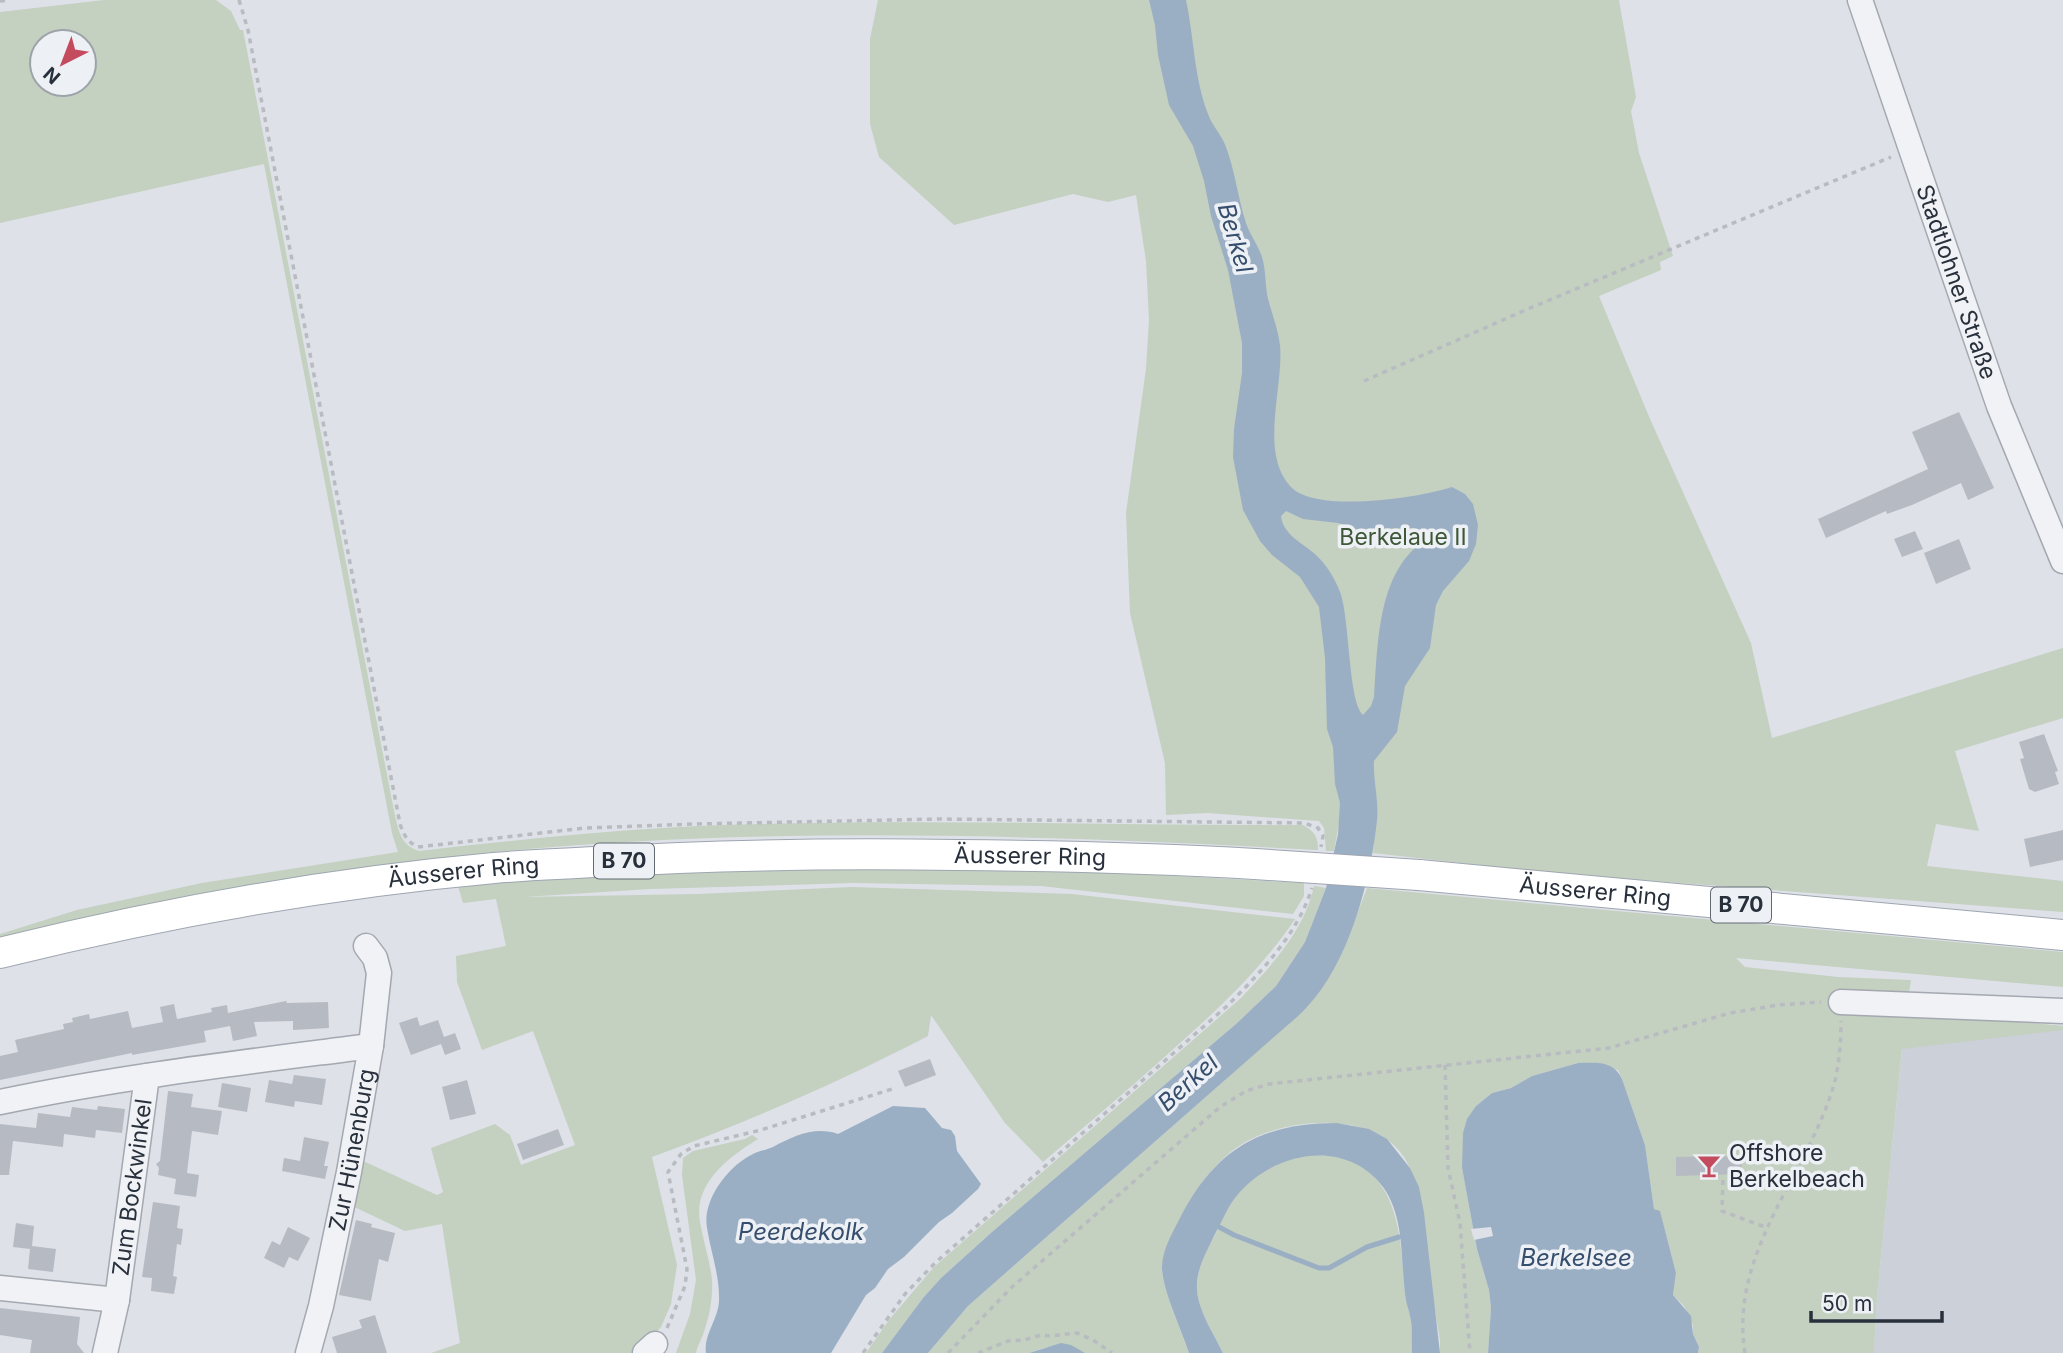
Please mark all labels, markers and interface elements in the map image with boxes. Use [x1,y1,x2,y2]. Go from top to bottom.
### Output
north arrow [28,28,98,98]
text: N [39,62,65,89]
street label: Stadtlohner Straße [1910,181,2003,383]
water label: Berkel [1212,200,1259,276]
park label: Berkelaue II [1339,523,1467,551]
street label: Äusserer Ring [954,841,1106,872]
road number: B 70 [594,844,654,878]
street label: Äusserer Ring [386,851,540,893]
street label: Äusserer Ring [1518,870,1672,912]
road number: B 70 [1711,888,1771,922]
water label: Berkel [1152,1048,1224,1117]
street label: Zur Hünenburg [323,1066,381,1234]
street label: Zum Bockwinkel [106,1097,158,1278]
place label: Offshore Berkelbeach [1729,1139,1865,1193]
bar icon: Offshore Berkelbeach [1695,1152,1723,1180]
water label: Peerdekolk [738,1217,865,1246]
water label: Berkelsee [1520,1243,1632,1272]
scale bar [1811,1280,1942,1324]
text: 50 m [1822,1291,1872,1316]

